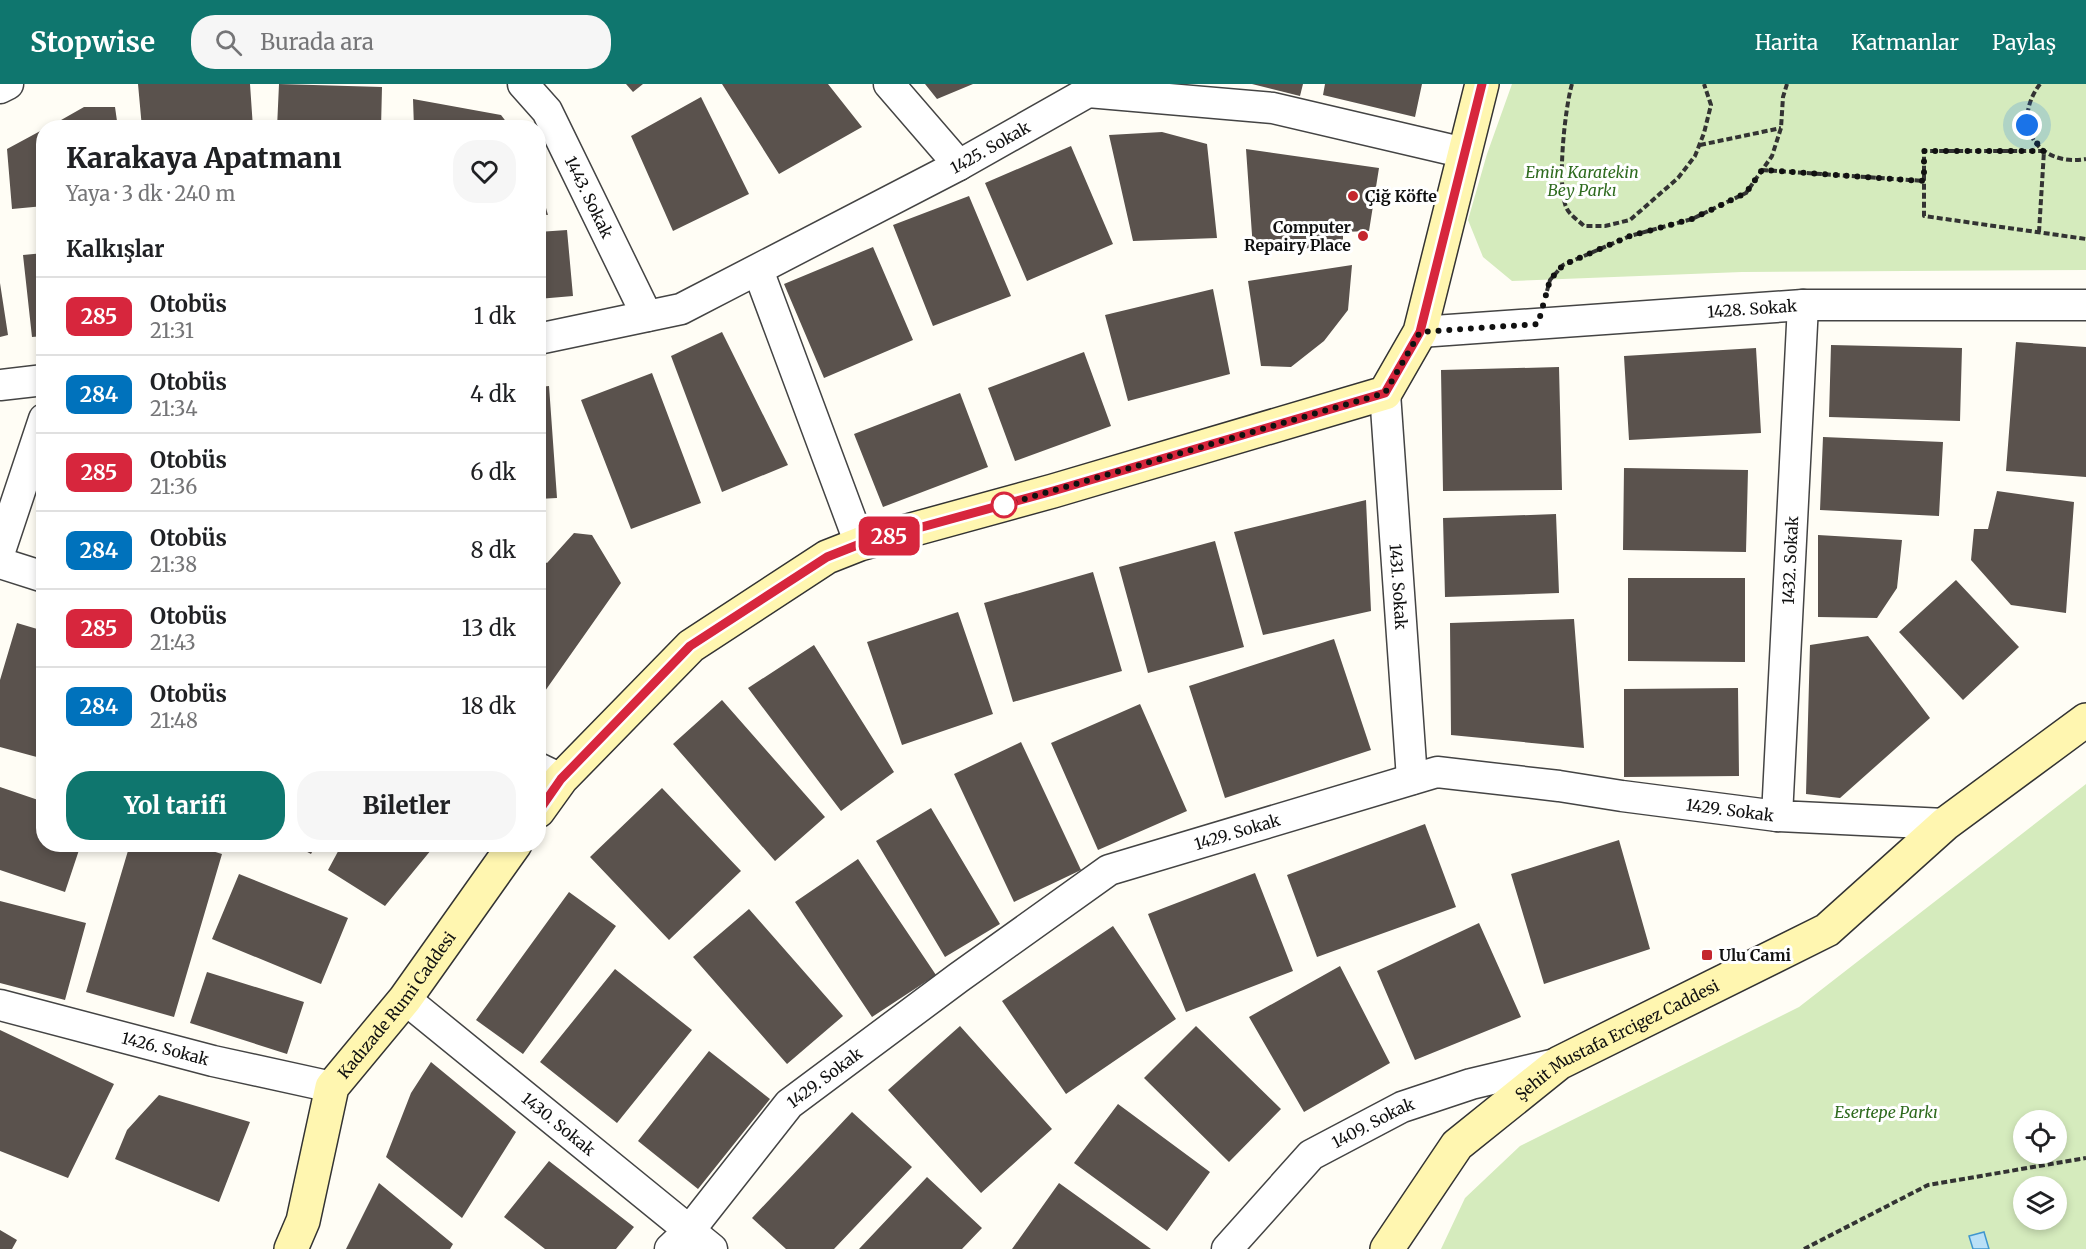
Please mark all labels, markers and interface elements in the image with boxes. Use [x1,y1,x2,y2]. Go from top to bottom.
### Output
search box [191,15,611,69]
text: Stopwise [30,24,155,60]
icon: search [212,26,245,59]
text: Burada ara [260,28,374,56]
text: Harita [1755,29,1818,56]
text: Katmanlar [1851,29,1959,56]
text: Paylaş [1992,29,2056,56]
your location [2012,110,2042,140]
street label: 1425. Sokak [947,116,1034,178]
text: Karakaya Apatmanı [66,140,342,176]
button: heart [453,140,516,203]
street label: 1443. Sokak [561,153,618,242]
park label: Emin Karatekin Bey Parkı [1525,162,1639,200]
text: Yaya · 3 dk · 240 m [66,181,235,206]
place label: Çiğ Köfte [1365,186,1437,206]
marker: Çiğ Köfte [1346,189,1360,203]
place label: Computer Repairy Place [1244,217,1352,255]
marker: Computer Repairy Place [1356,229,1370,243]
text: Kalkışlar [66,235,164,263]
text: Otobüs [150,290,227,318]
street label: 1428. Sokak [1707,295,1798,322]
text: 1 dk [474,302,516,330]
text: 285 [81,303,117,330]
text: 21:31 [150,318,194,343]
text: Otobüs [150,368,227,396]
text: 4 dk [470,380,516,408]
text: 284 [80,381,118,408]
text: 21:34 [150,396,198,421]
text: Otobüs [150,446,227,474]
text: 6 dk [470,458,516,486]
text: 285 [81,459,117,486]
text: 21:36 [150,474,197,499]
unlabelled marker [991,492,1017,518]
street label: 1432. Sokak [1778,515,1802,605]
line badge: 285 [854,516,924,556]
text: 285 [871,523,907,550]
text: Otobüs [150,524,227,552]
text: 8 dk [471,536,516,564]
text: 284 [80,537,118,564]
street label: 1431. Sokak [1386,543,1412,631]
text: 21:38 [150,552,197,577]
text: Otobüs [150,602,227,630]
text: 13 dk [462,614,516,642]
text: 285 [81,615,117,642]
text: 21:43 [150,630,196,655]
text: Otobüs [150,680,227,708]
text: 18 dk [461,692,516,720]
text: 284 [80,693,118,720]
text: 21:48 [150,708,198,733]
button: Yol tarifi [66,771,285,840]
button: Biletler [297,771,516,840]
street label: 1429. Sokak [1685,794,1776,826]
street label: 1429. Sokak [1192,809,1283,854]
street label: Kadızade Rumi Caddesi [333,928,460,1082]
place label: Ulu Cami [1719,945,1792,965]
marker: Ulu Cami [1700,948,1714,962]
street label: Şehit Mustafa Ercigez Caddesi [1511,975,1722,1104]
street label: 1426. Sokak [120,1027,212,1070]
street label: 1429. Sokak [783,1043,867,1112]
street label: 1430. Sokak [518,1088,600,1160]
street label: 1409. Sokak [1328,1093,1418,1152]
park label: Esertepe Parkı [1834,1102,1938,1122]
map controls [2013,1110,2067,1230]
button: locate [2013,1110,2067,1164]
button: layers [2013,1176,2067,1230]

